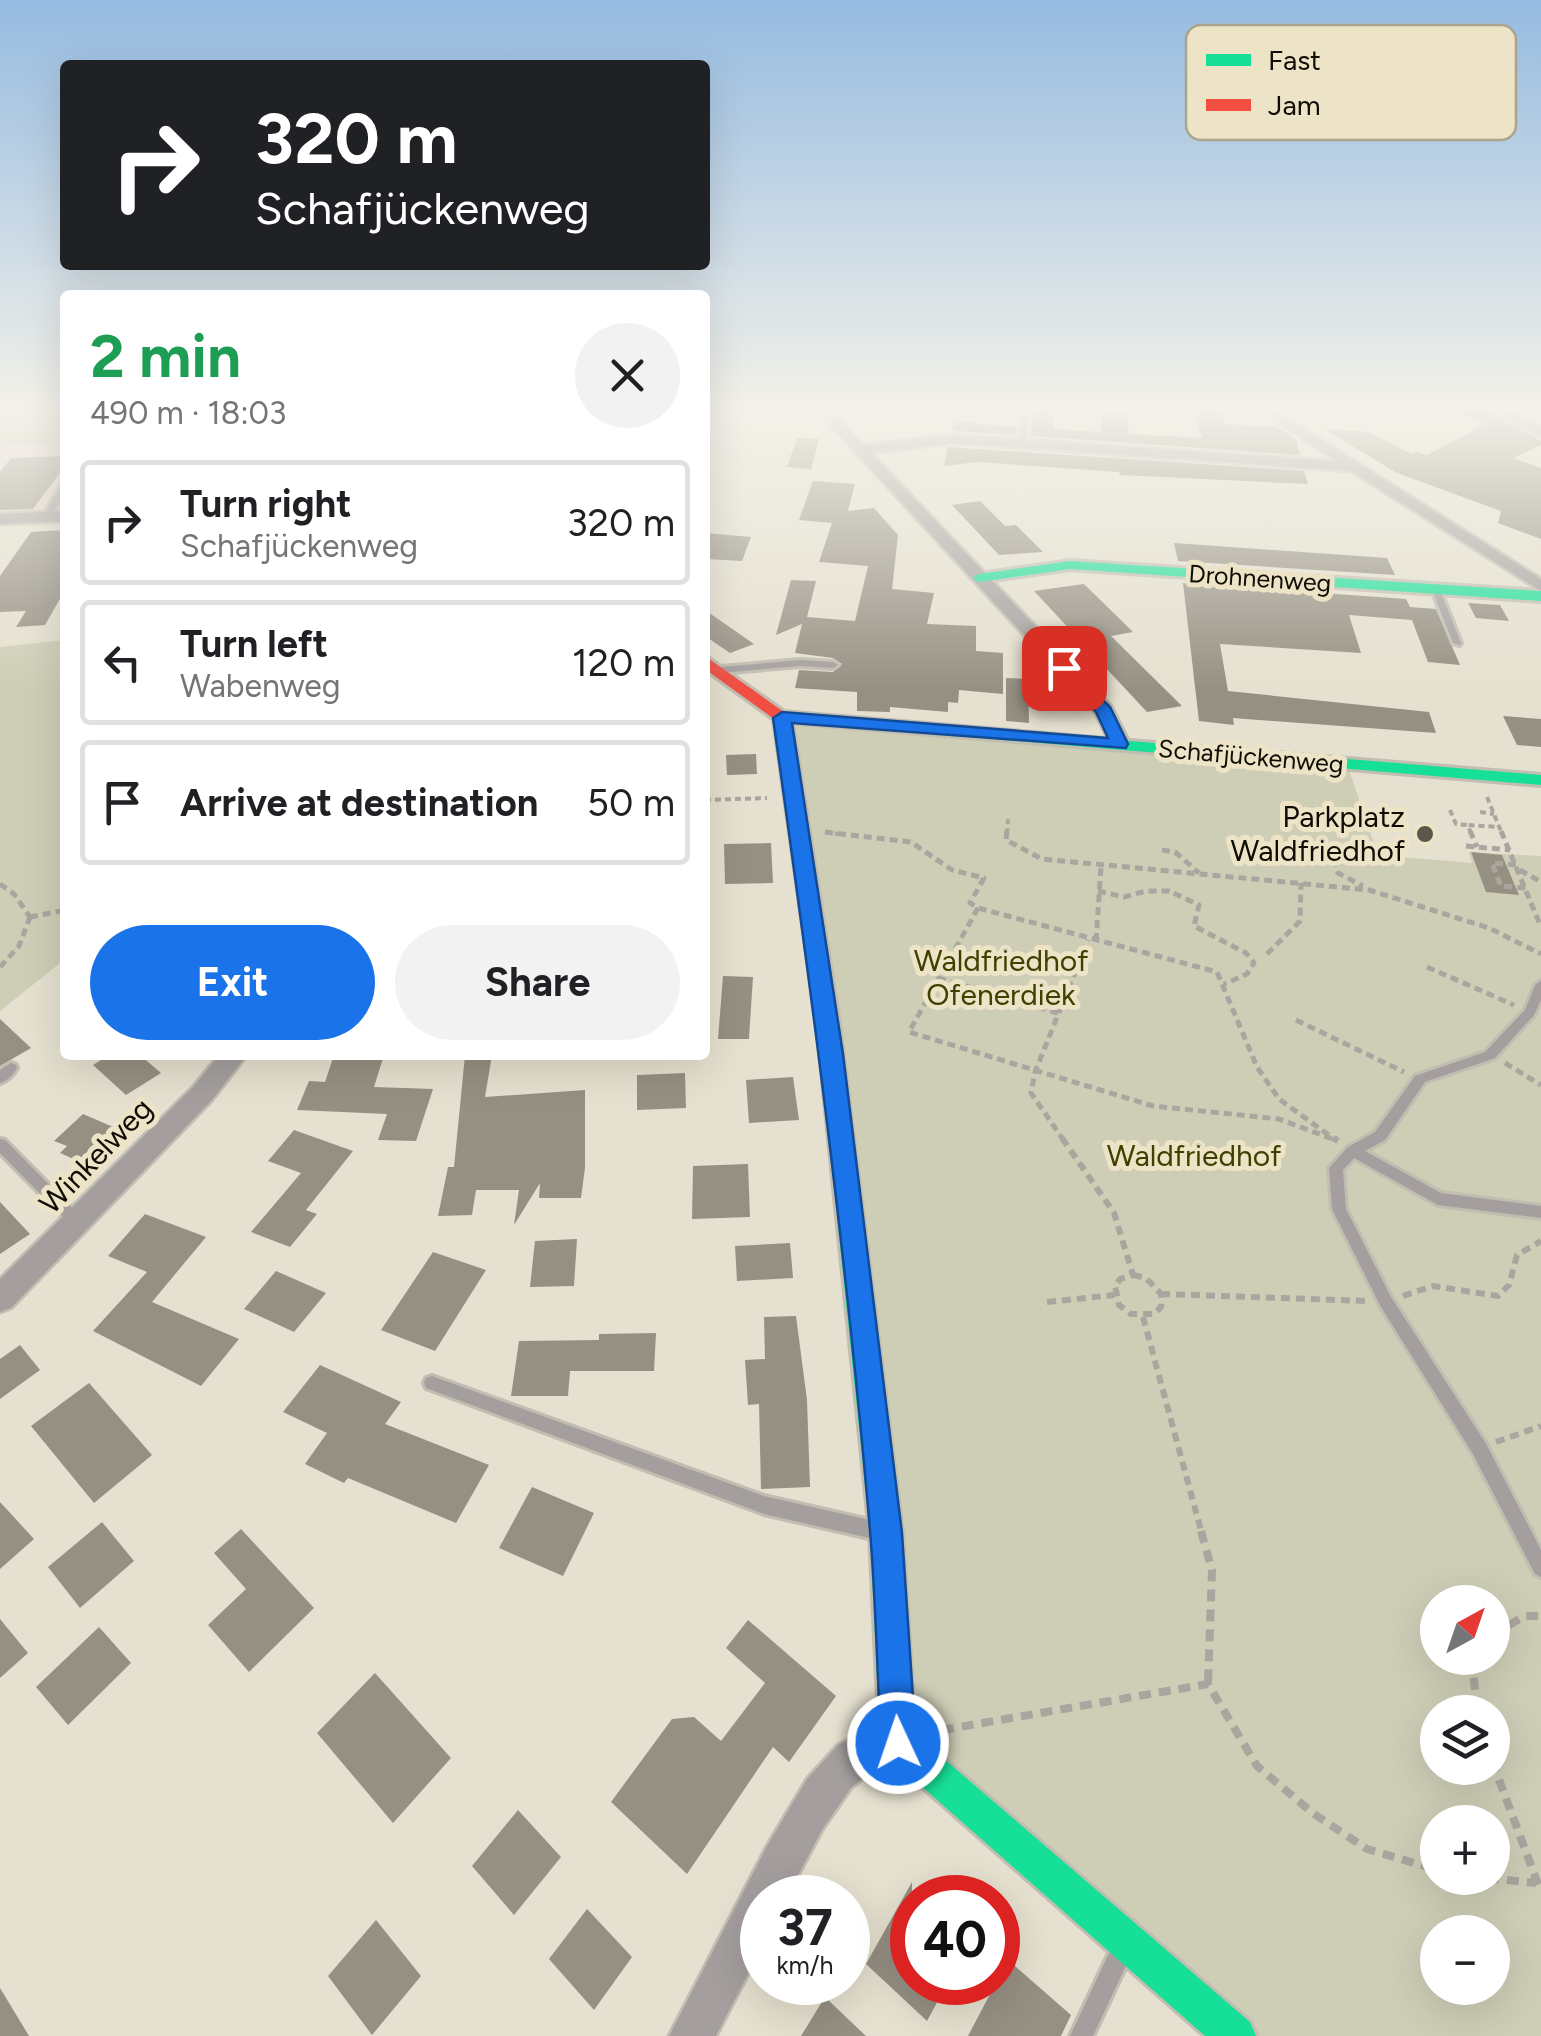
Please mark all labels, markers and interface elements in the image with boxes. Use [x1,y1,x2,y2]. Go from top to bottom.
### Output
legend [1186,25,1516,140]
text: Fast [1268,43,1321,77]
text: Jam [1268,88,1321,122]
text: 320 m [255,96,458,181]
icon: right [90,100,220,230]
text: Schafjückenweg [255,181,590,235]
text: 2 min [90,320,241,392]
button: close [575,323,680,428]
text: 490 m · 18:03 [90,394,286,432]
text: Turn right [180,481,352,527]
icon: right [95,495,150,550]
text: 320 m [567,500,675,546]
text: Schafjückenweg [180,527,418,565]
street label: Drohnenweg [1188,558,1332,598]
text: Turn left [180,621,328,667]
pin [1022,626,1107,711]
icon: left [95,635,150,690]
text: 120 m [572,640,675,686]
icon: arrive [1037,641,1092,696]
text: Wabenweg [180,667,341,705]
street label: Schafjückenweg [1157,733,1345,779]
icon: arrive [95,775,150,830]
text: Arrive at destination [180,780,538,826]
text: 50 m [587,780,675,826]
place label: Parkplatz Waldfriedhof [1231,798,1405,869]
marker: Parkplatz Waldfriedhof [1414,823,1436,845]
button: Exit [90,925,375,1040]
button: Share [395,925,680,1040]
park label: Waldfriedhof Ofenerdiek [914,942,1088,1013]
street label: Winkelweg [31,1090,160,1221]
park label: Waldfriedhof [1107,1137,1281,1174]
north arrow [1420,1585,1510,1675]
map controls [1420,1585,1510,2005]
position arrow [846,1691,950,1795]
button: layers [1420,1695,1510,1785]
button: + [1420,1805,1510,1895]
speed limit sign: 40 [890,1875,1020,2005]
text: 37 [777,1897,833,1958]
button: − [1420,1915,1510,2005]
text: km/h [776,1950,834,1980]

